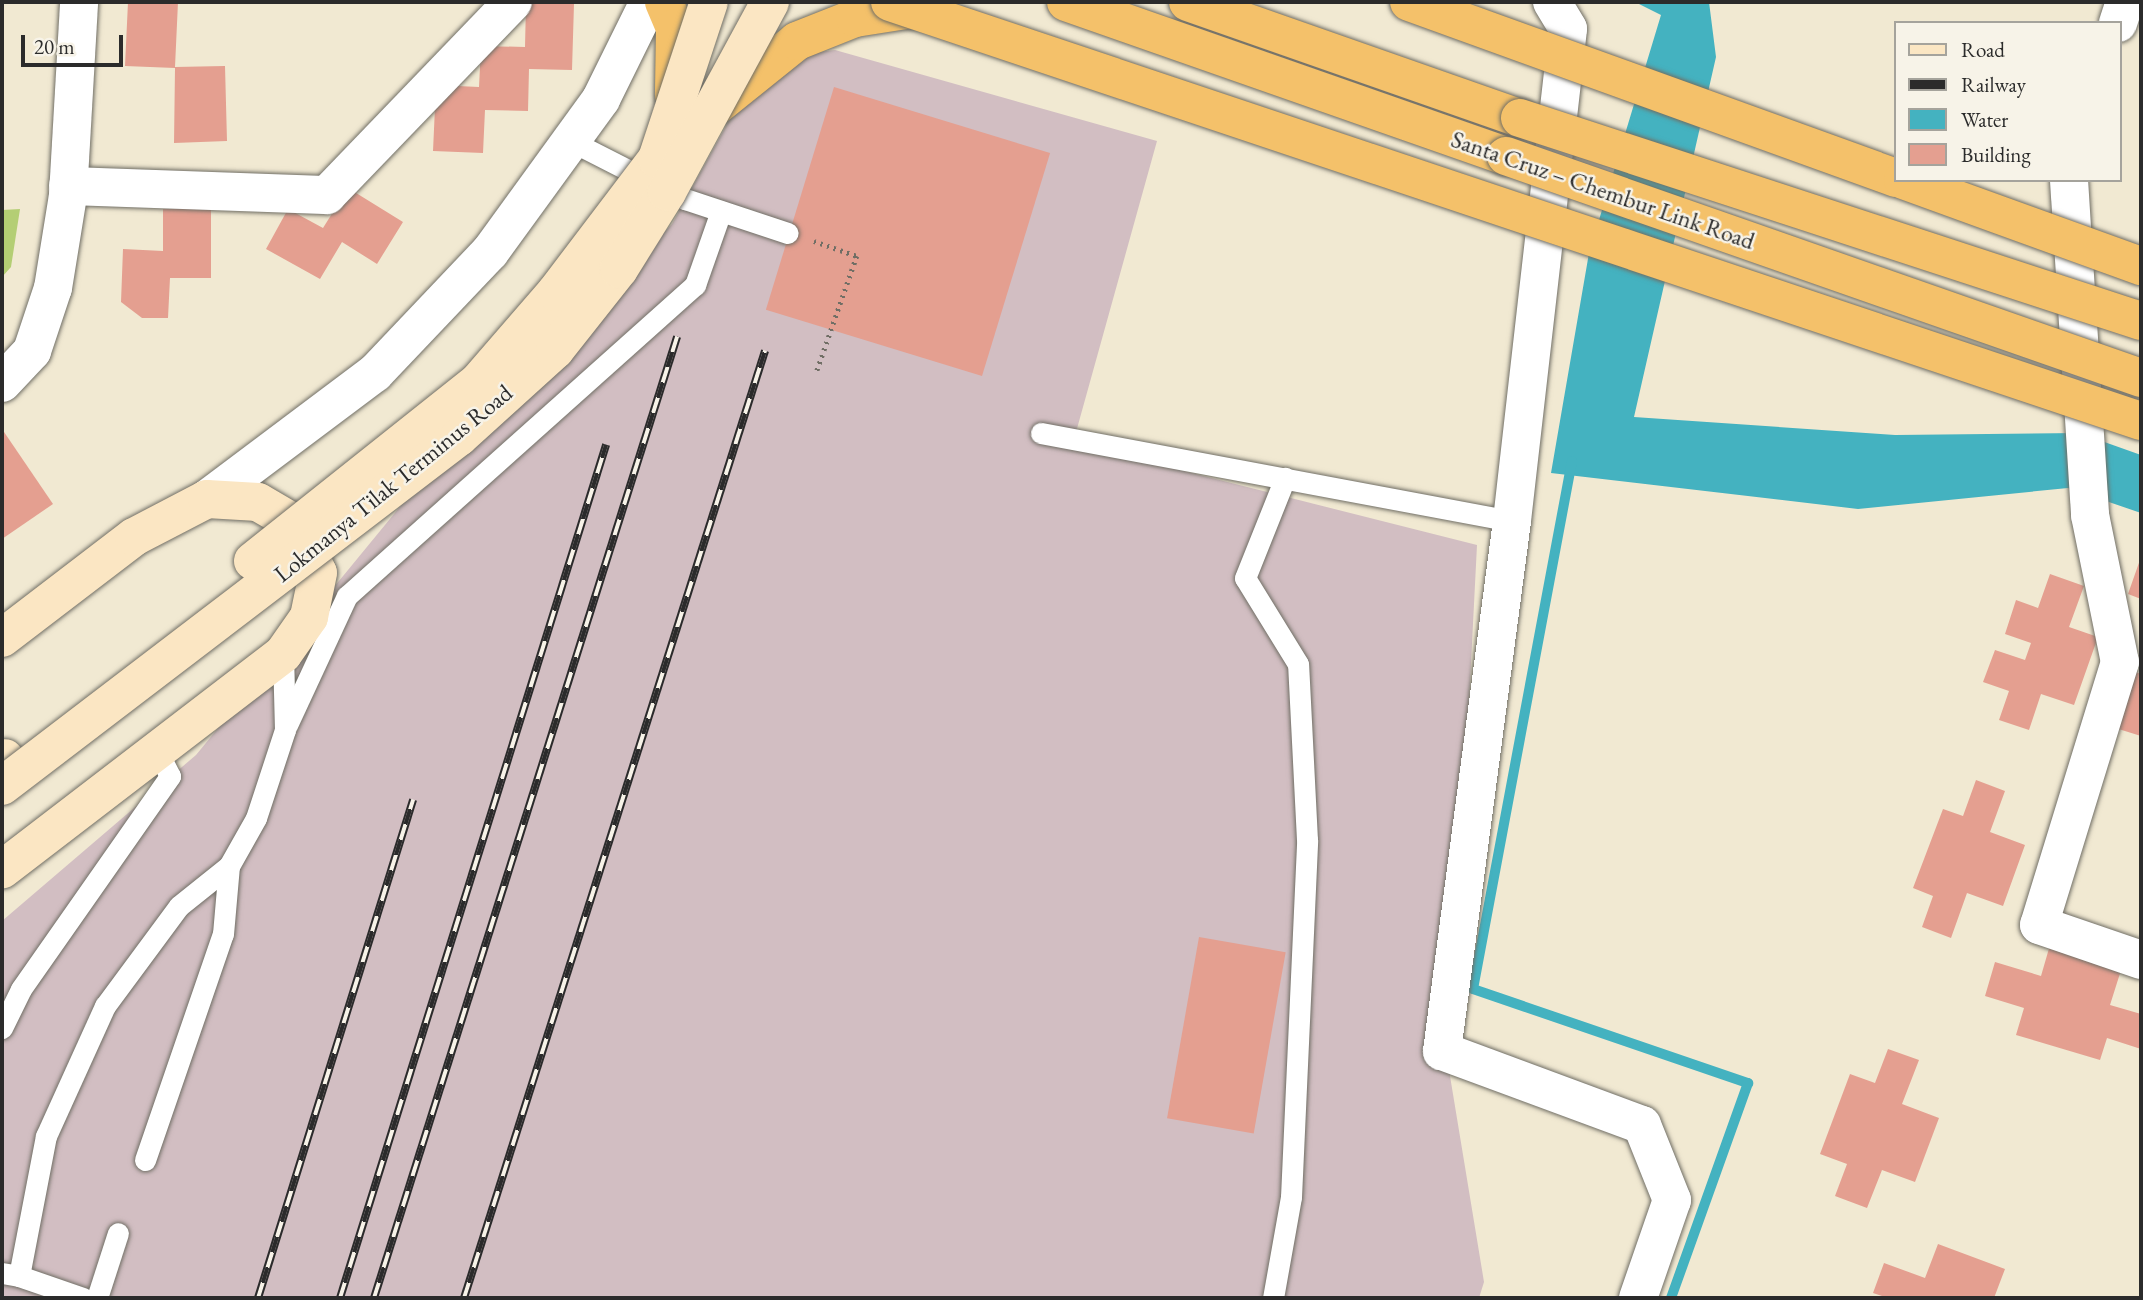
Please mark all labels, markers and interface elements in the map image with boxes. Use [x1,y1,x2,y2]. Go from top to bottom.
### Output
scale bar [24,21,126,65]
legend [1895,21,2122,182]
text: 20 m [34,33,75,60]
text: Road [1961,36,2005,63]
text: Railway [1961,71,2026,98]
text: Water [1961,106,2008,133]
street label: Santa Cruz – Chembur Link Road [1448,124,1758,256]
text: Building [1961,141,2031,168]
street label: Lokmanya Tilak Terminus Road [268,378,518,588]

